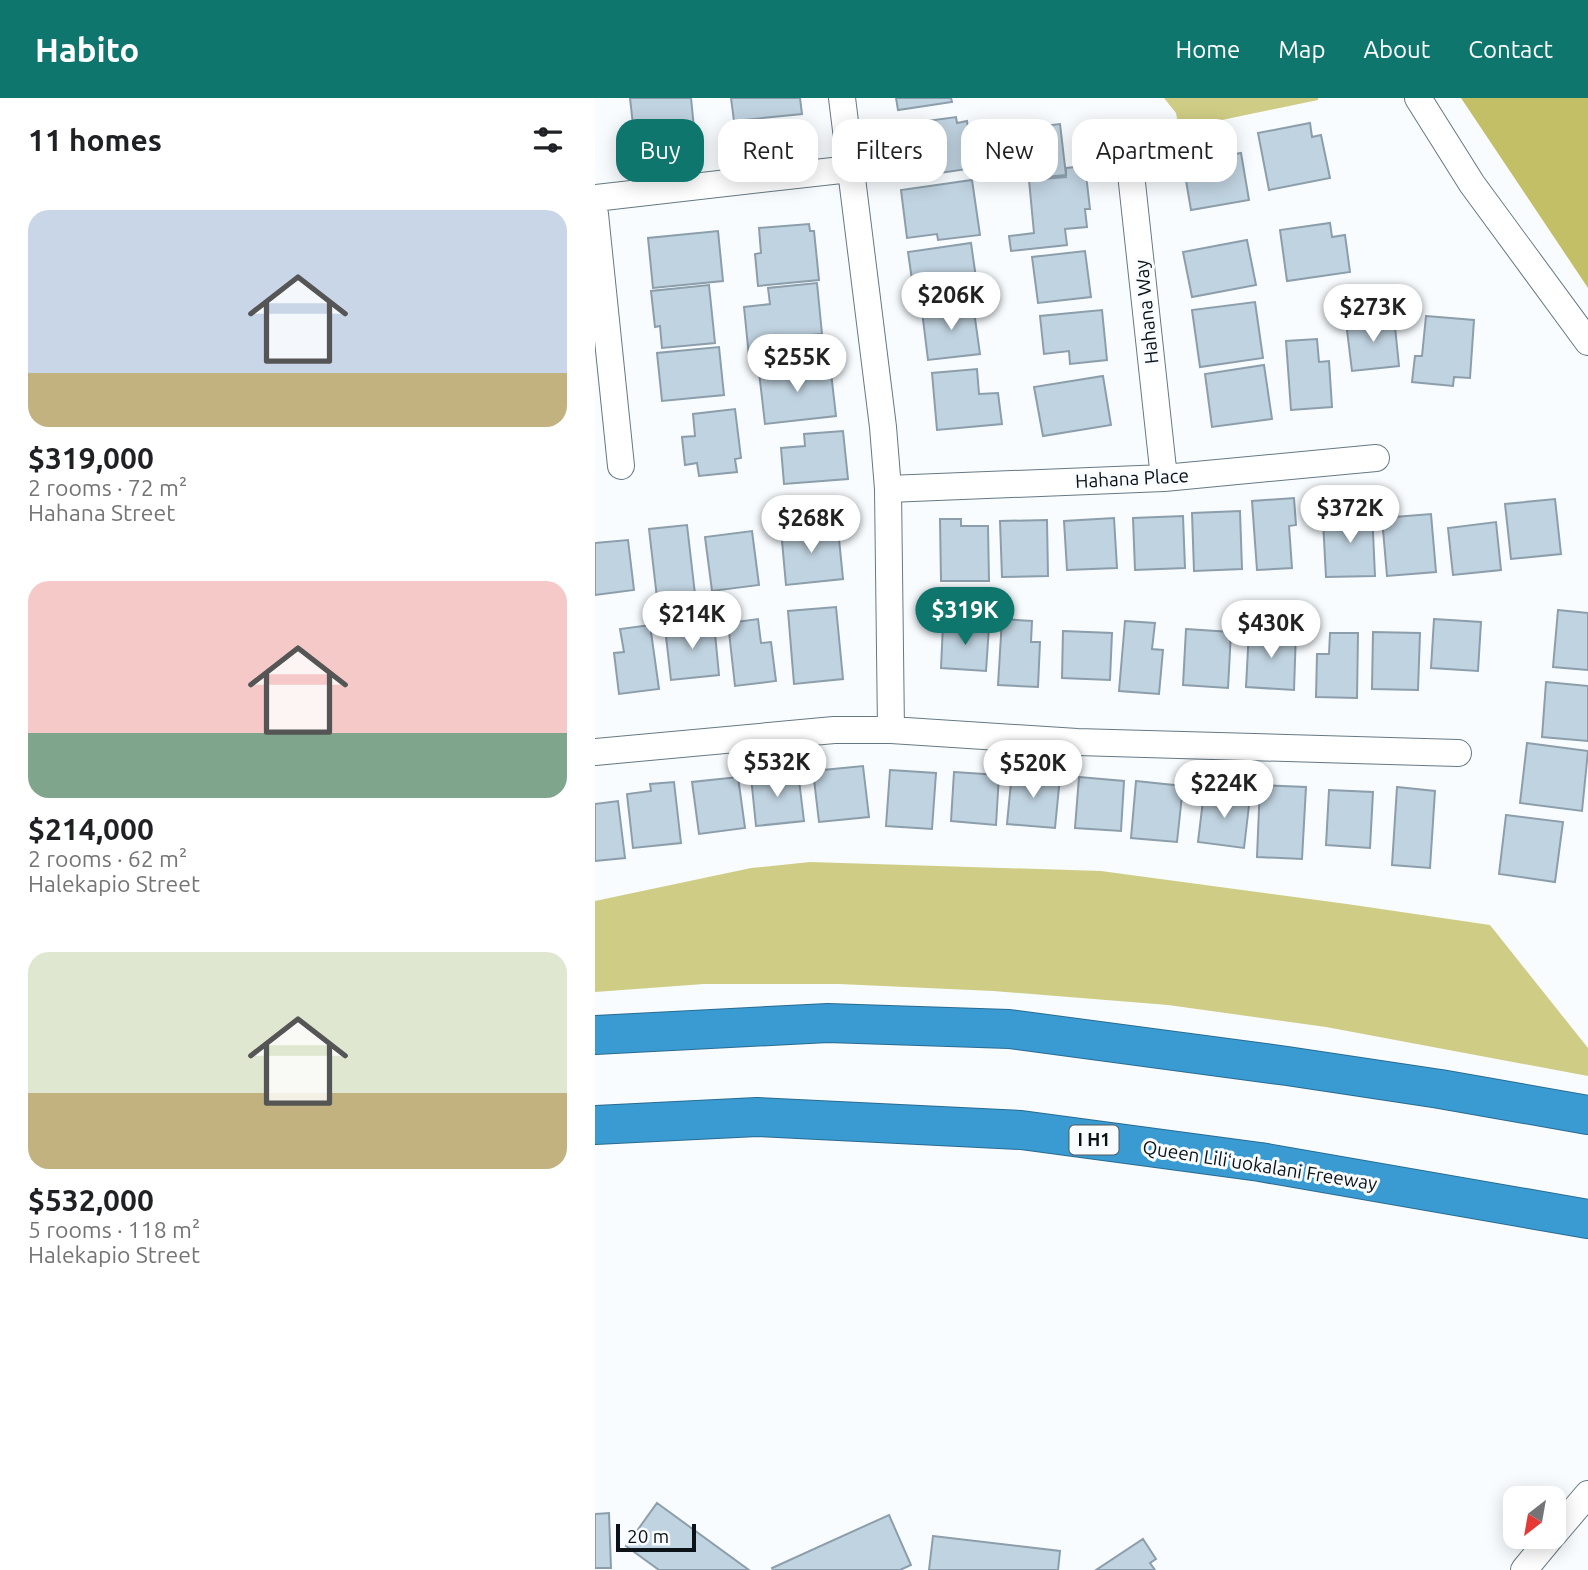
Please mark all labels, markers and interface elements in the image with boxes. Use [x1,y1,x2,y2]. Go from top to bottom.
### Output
text: Habito [35,31,139,68]
text: Home [1175,36,1240,63]
text: Map [1278,36,1325,63]
text: About [1363,36,1430,63]
text: Contact [1468,36,1553,63]
chip: Buy [616,119,704,182]
chip: Rent [718,119,818,182]
chip: Filters [832,119,947,182]
chip: New [961,119,1058,182]
chip: Apartment [1072,119,1237,182]
icon: filters [529,121,567,159]
text: 11 homes [28,123,162,157]
icon: home [235,256,361,382]
street label: Hahana Way [1130,259,1162,365]
pin: $206K [902,272,1000,332]
text: $206K [917,282,985,307]
pin: $273K [1324,285,1422,344]
text: $273K [1339,294,1407,319]
pin: $255K [748,334,846,394]
text: $255K [763,344,831,369]
text: $319,000 [28,441,154,475]
street label: Hahana Place [1074,464,1190,492]
text: 2 rooms · 72 m² [28,475,187,500]
pin: $372K [1301,486,1399,545]
text: $372K [1316,495,1384,520]
pin: $268K [762,496,860,555]
text: Hahana Street [28,500,175,525]
text: $268K [777,505,845,530]
pin: $319K [916,588,1014,647]
pin: $214K [643,592,741,651]
text: $319K [931,597,999,622]
text: $214K [658,601,726,626]
pin: $430K [1222,601,1320,660]
text: $430K [1237,610,1305,635]
icon: home [235,627,361,753]
pin: $532K [728,740,826,799]
pin: $520K [984,740,1082,800]
text: $532K [743,749,811,774]
text: $520K [999,750,1067,775]
pin: $224K [1175,760,1273,820]
text: $224K [1190,770,1258,795]
text: $214,000 [28,812,154,846]
text: 2 rooms · 62 m² [28,846,187,871]
text: Halekapio Street [28,871,200,896]
icon: home [235,998,361,1124]
road number: I H1 [1070,1126,1119,1154]
street label: Queen Liliʻuokalani Freeway [1141,1136,1379,1194]
text: $532,000 [28,1183,154,1217]
text: 5 rooms · 118 m² [28,1217,200,1242]
text: Halekapio Street [28,1242,200,1267]
north arrow [1503,1486,1566,1549]
map controls [1503,1486,1566,1549]
scale bar [616,1521,697,1553]
text: 20 m [627,1525,669,1547]

